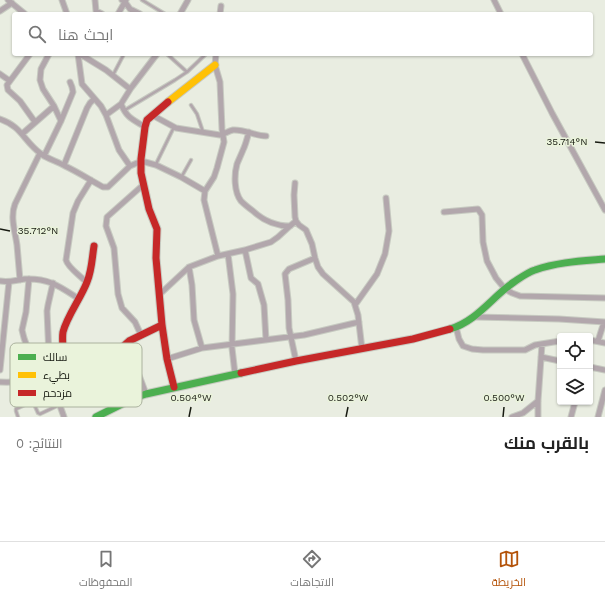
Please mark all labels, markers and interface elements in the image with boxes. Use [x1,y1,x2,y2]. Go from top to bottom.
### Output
search box [12,12,593,56]
icon: search [26,23,48,45]
text: ابحث هنا [58,26,113,44]
text: 35.714°N [547,136,588,147]
text: 35.712°N [18,225,58,236]
map controls [557,333,593,405]
button: locate [557,333,593,369]
legend [10,343,142,407]
text: سالك [43,351,67,364]
text: بطيء [43,369,70,384]
button: layers [557,369,593,405]
text: مزدحم [43,387,72,401]
text: 0.504°W [171,392,212,403]
text: 0.502°W [328,392,369,403]
text: 0.500°W [483,392,525,403]
text: بالقرب منك [504,433,589,453]
text: النتائج: 0 [16,436,63,451]
tab: المحفوظات [79,548,132,592]
tab: الاتجاهات [290,548,334,592]
tab: الخريطة [492,548,526,592]

